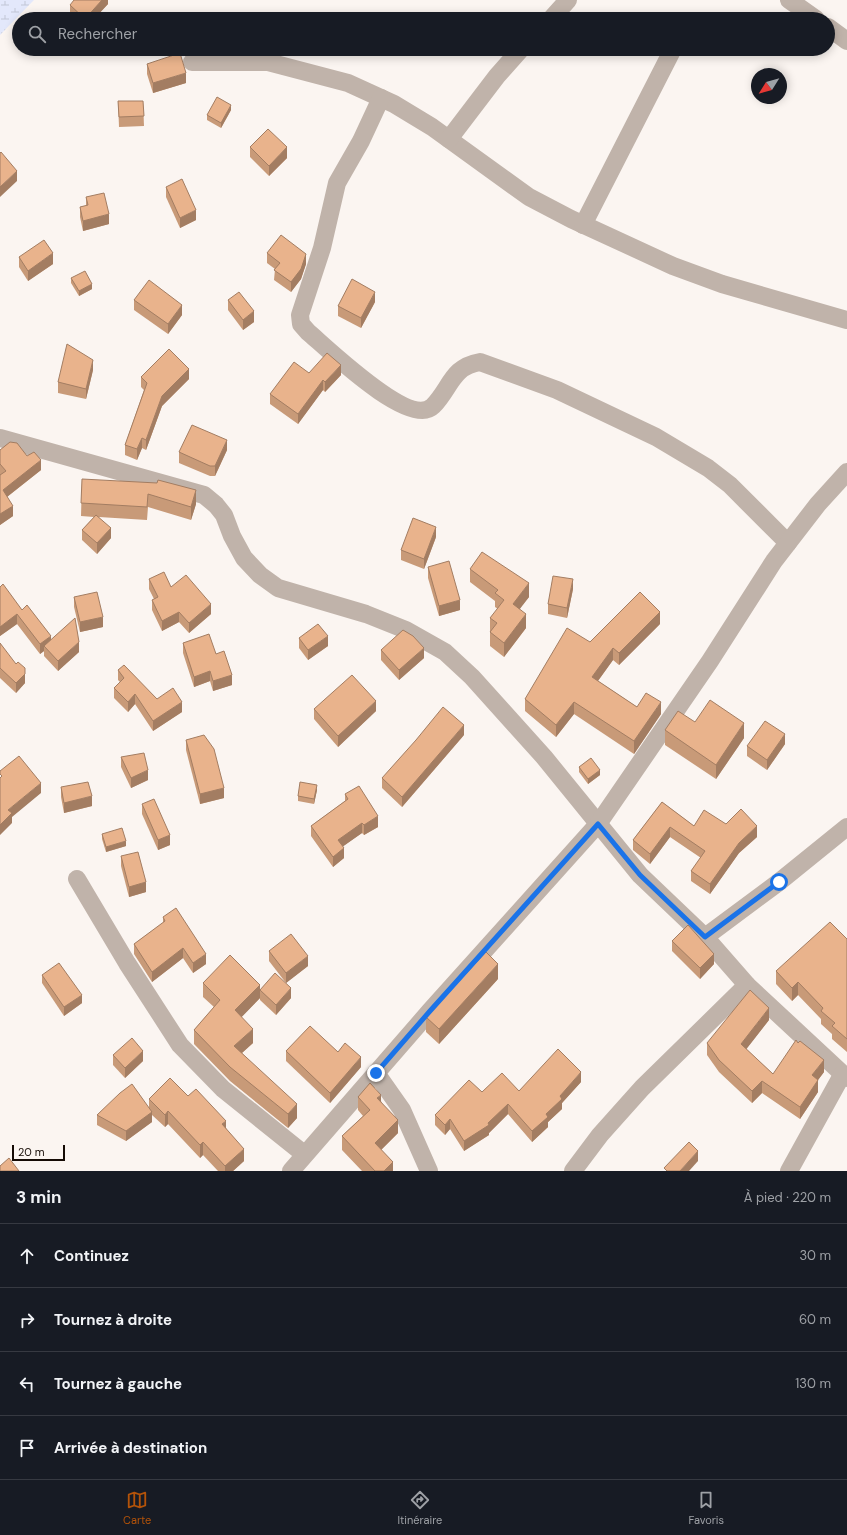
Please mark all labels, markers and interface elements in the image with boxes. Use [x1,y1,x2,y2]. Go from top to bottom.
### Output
search box [12,12,835,56]
icon: search [26,23,48,45]
text: Rechercher [58,24,137,44]
north arrow [751,68,787,104]
route start [770,873,788,891]
route end [367,1064,385,1082]
scale bar [12,1143,65,1162]
text: 20 m [18,1145,44,1159]
text: 3 min [16,1186,61,1208]
text: À pied · 220 m [744,1189,831,1206]
icon: ahead [16,1245,38,1267]
text: Continuez [54,1246,129,1266]
text: 30 m [799,1247,831,1264]
icon: right [16,1309,38,1331]
text: Tournez à droite [54,1310,172,1330]
text: 60 m [799,1311,831,1328]
icon: left [16,1373,38,1395]
text: Tournez à gauche [54,1374,182,1394]
text: 130 m [795,1375,831,1392]
icon: arrive [16,1437,38,1459]
text: Arrivée à destination [54,1438,207,1458]
tab: Carte [123,1489,151,1527]
tab: Itinéraire [397,1489,442,1527]
tab: Favoris [688,1489,724,1527]

